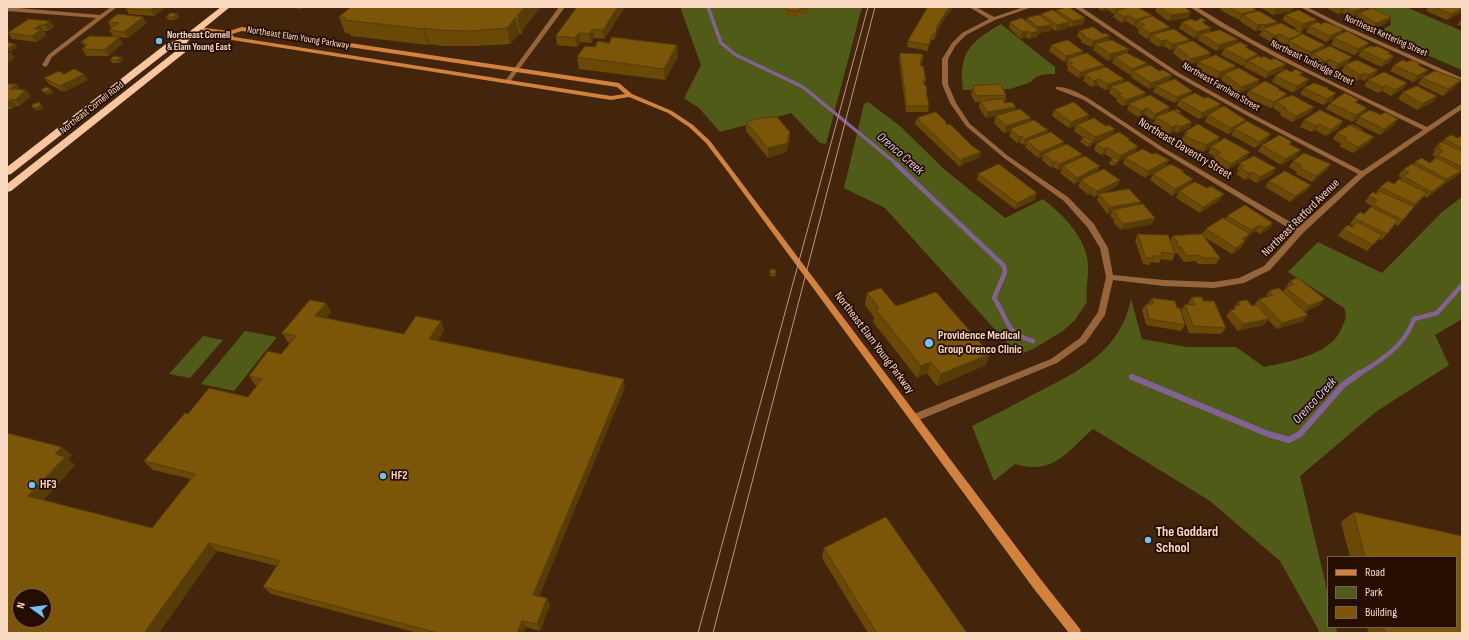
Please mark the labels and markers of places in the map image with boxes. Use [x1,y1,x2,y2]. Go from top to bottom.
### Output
place label: Northeast Cornell & Elam Young East [167,29,231,52]
marker: Northeast Cornell & Elam Young East [154,36,164,46]
place label: Providence Medical Group Orenco Clinic [938,329,1022,357]
marker: Providence Medical Group Orenco Clinic [923,337,935,349]
place label: HF2 [391,469,408,483]
marker: HF2 [378,471,388,481]
place label: HF3 [40,478,57,492]
marker: HF3 [27,480,37,490]
place label: The Goddard School [1156,524,1218,556]
marker: The Goddard School [1143,535,1153,545]

